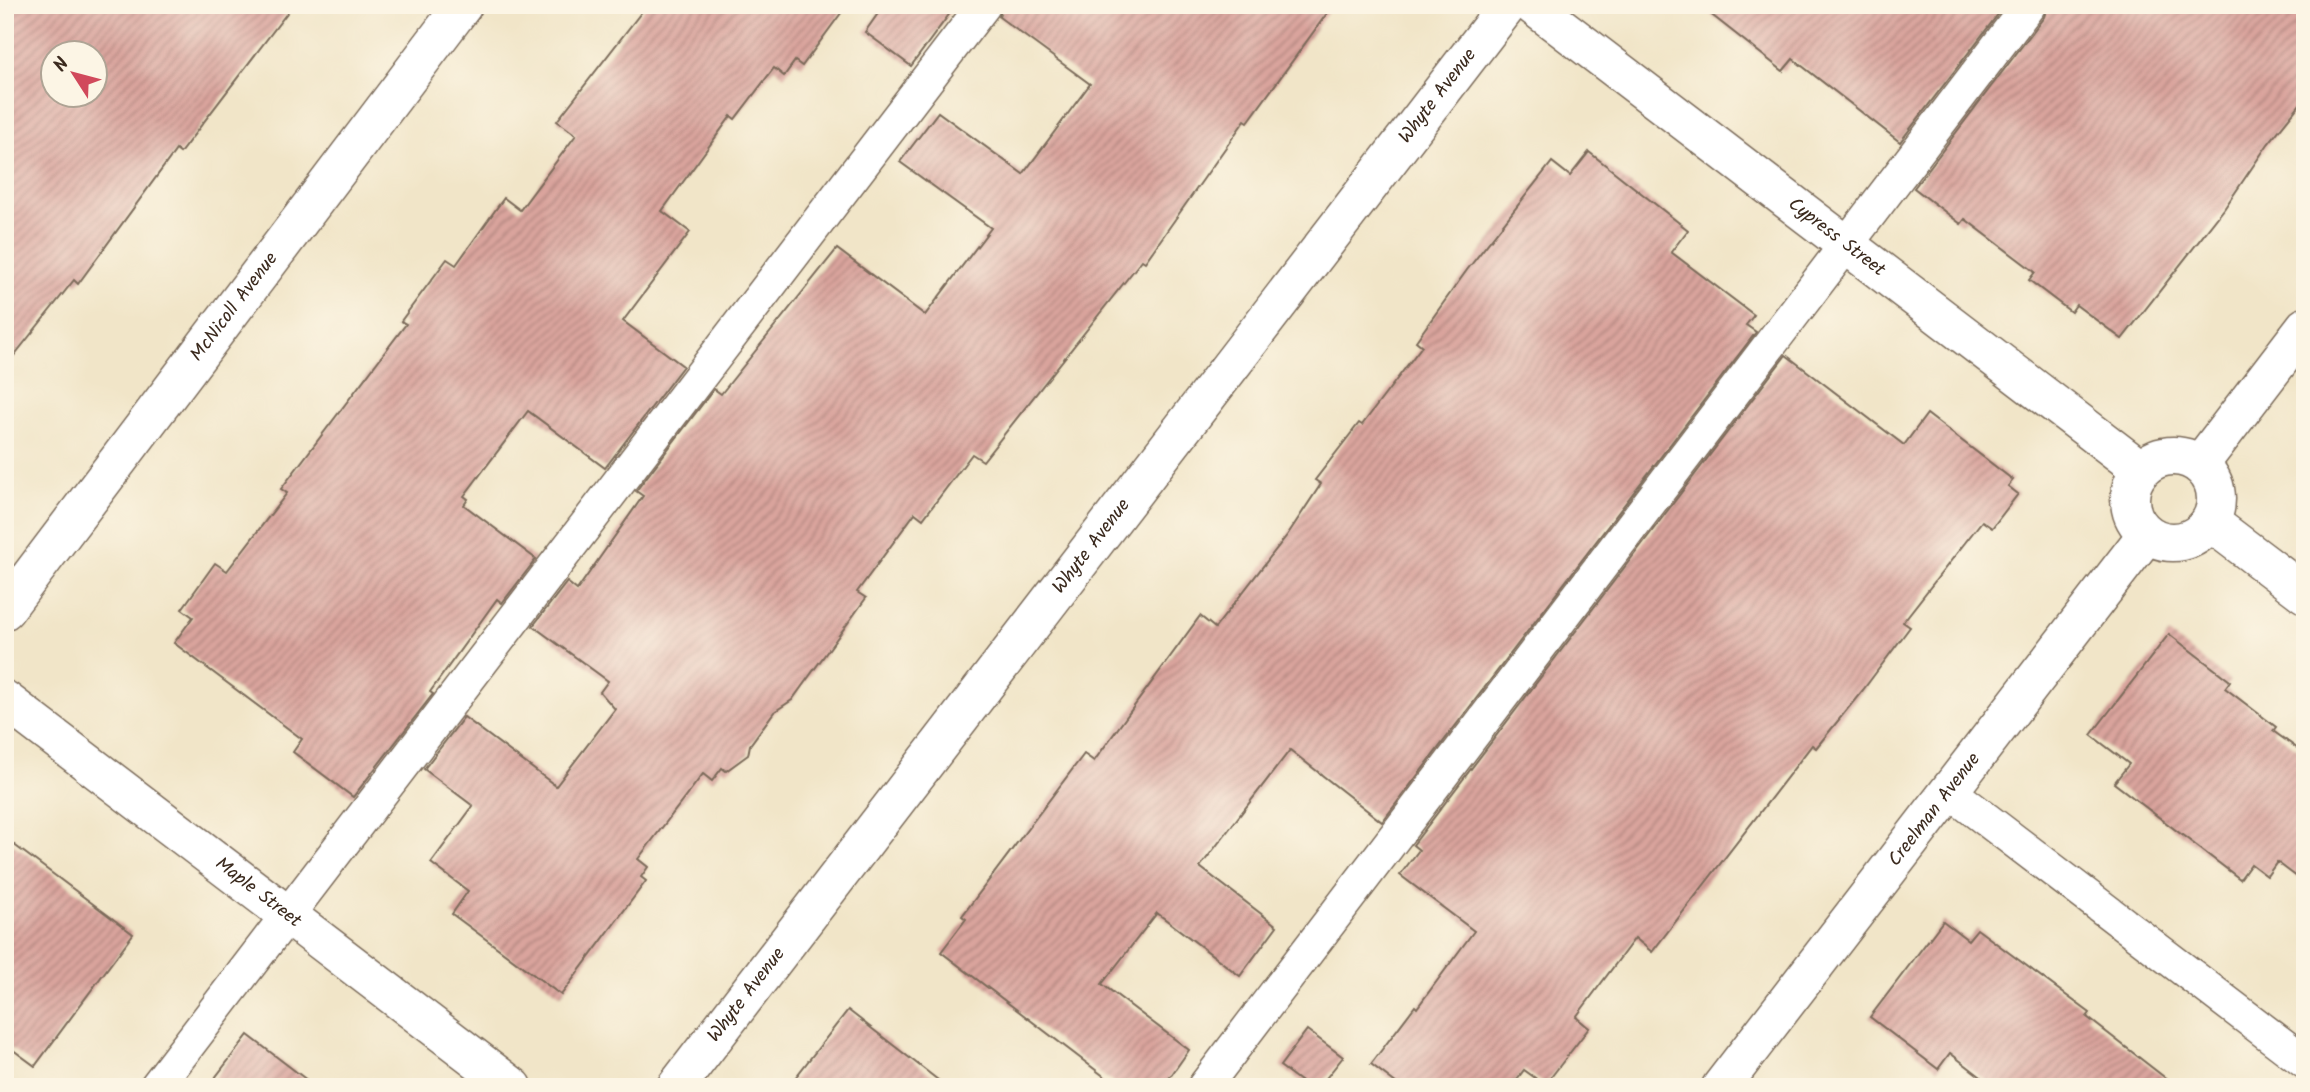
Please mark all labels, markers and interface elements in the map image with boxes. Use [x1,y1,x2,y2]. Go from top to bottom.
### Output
north arrow [38,38,108,108]
street label: Whyte Avenue [1391,42,1485,150]
text: N [46,52,78,79]
street label: Cypress Street [1781,190,1892,285]
street label: McNicoll Avenue [183,245,286,368]
street label: Whyte Avenue [1045,492,1138,600]
street label: Creelman Avenue [1881,746,1989,873]
street label: Maple Street [208,850,308,936]
street label: Whyte Avenue [700,941,793,1049]

